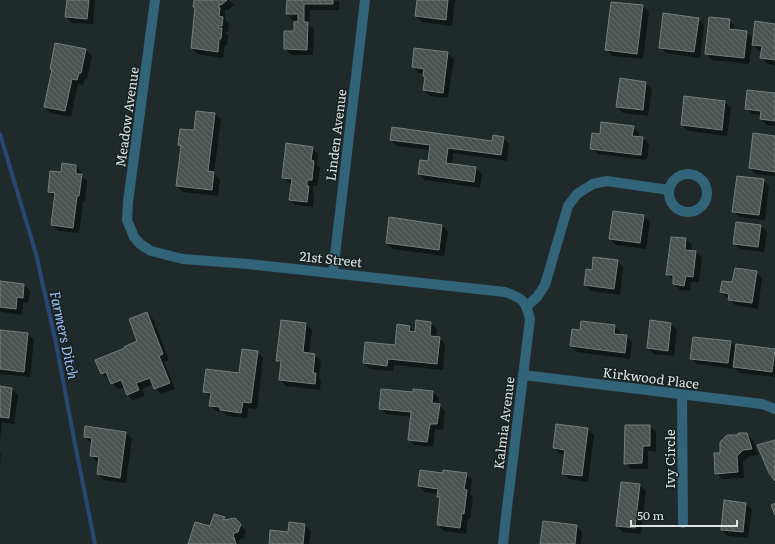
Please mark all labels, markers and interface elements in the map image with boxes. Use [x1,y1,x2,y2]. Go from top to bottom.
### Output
street label: Meadow Avenue [110,65,143,168]
street label: Linden Avenue [320,88,351,182]
street label: 21st Street [299,246,364,271]
water label: Farmers Ditch [46,289,84,382]
street label: Kirkwood Place [602,362,701,393]
street label: Kalmia Avenue [488,375,519,470]
street label: Ivy Circle [660,429,679,489]
scale bar [631,502,737,528]
text: 50 m [637,506,664,524]

